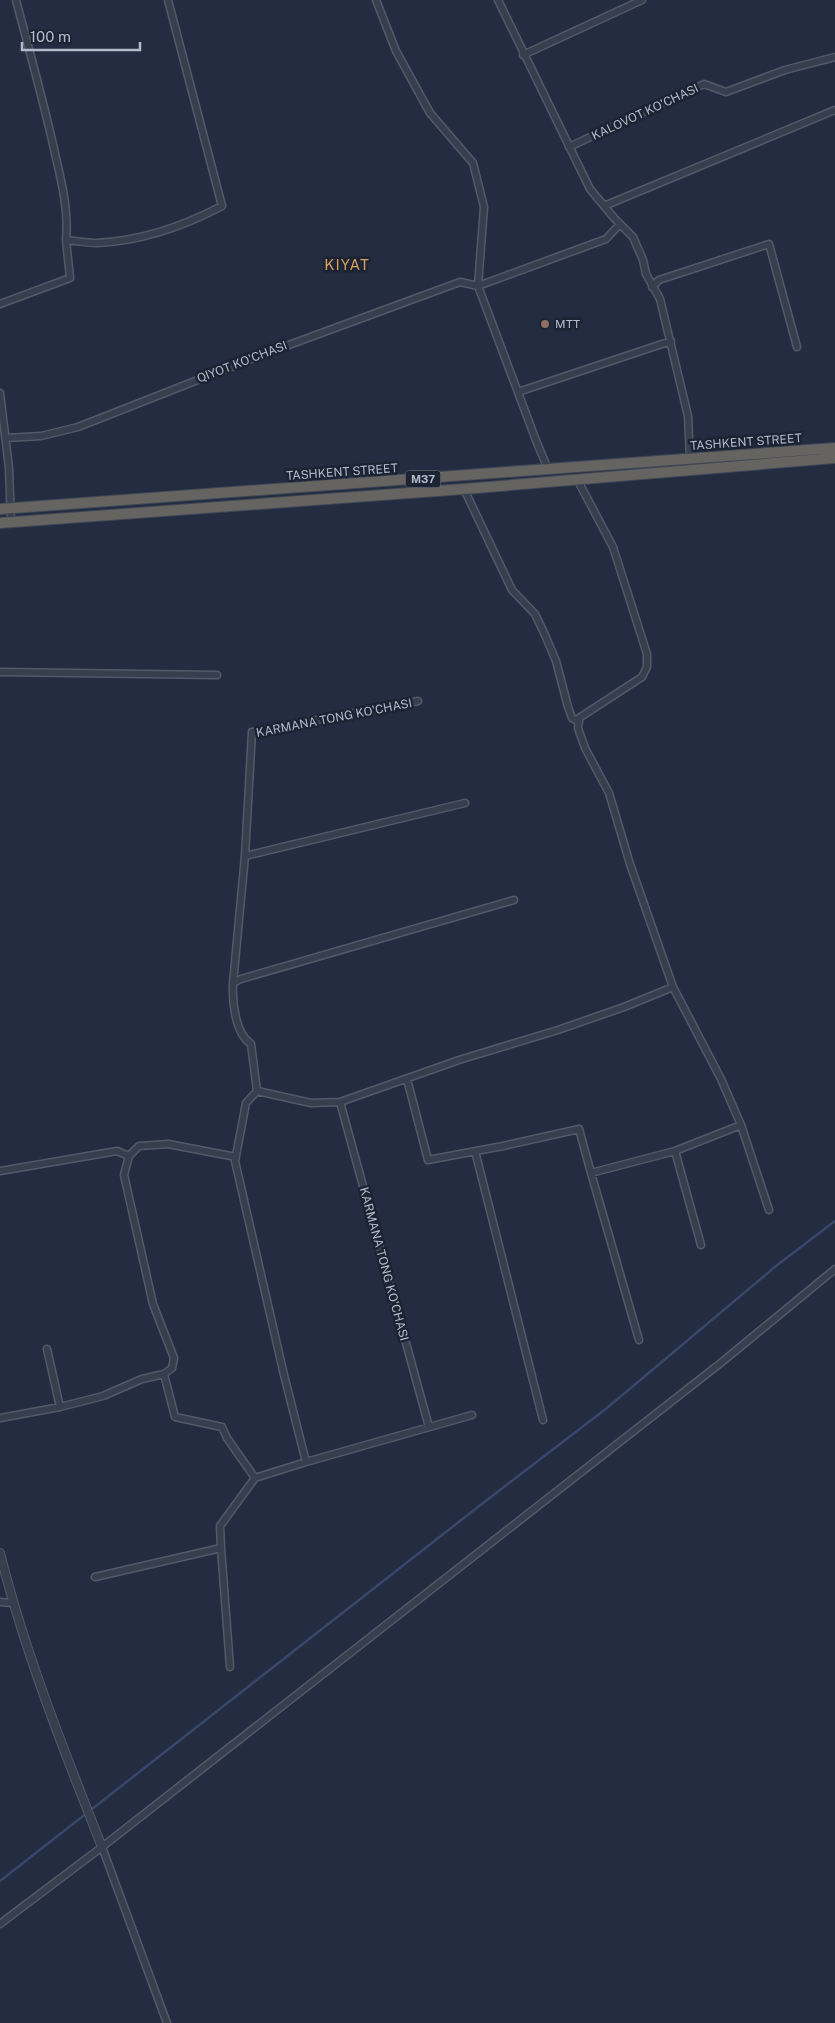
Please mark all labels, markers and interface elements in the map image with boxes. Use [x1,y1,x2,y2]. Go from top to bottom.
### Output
scale bar [22,20,140,52]
text: 100 m [30,28,71,45]
street label: KALOVOT KO'CHASI [589,81,701,143]
district label: KIYAT [324,256,370,273]
place label: MTT [555,317,580,331]
marker: MTT [539,318,551,330]
street label: QIYOT KO'CHASI [195,338,289,386]
street label: TASHKENT STREET [690,431,802,453]
street label: TASHKENT STREET [286,461,398,483]
road number: M37 [406,470,440,488]
street label: KARMANA TONG KO'CHASI [255,696,413,740]
street label: KARMANA TONG KO'CHASI [357,1186,411,1342]

